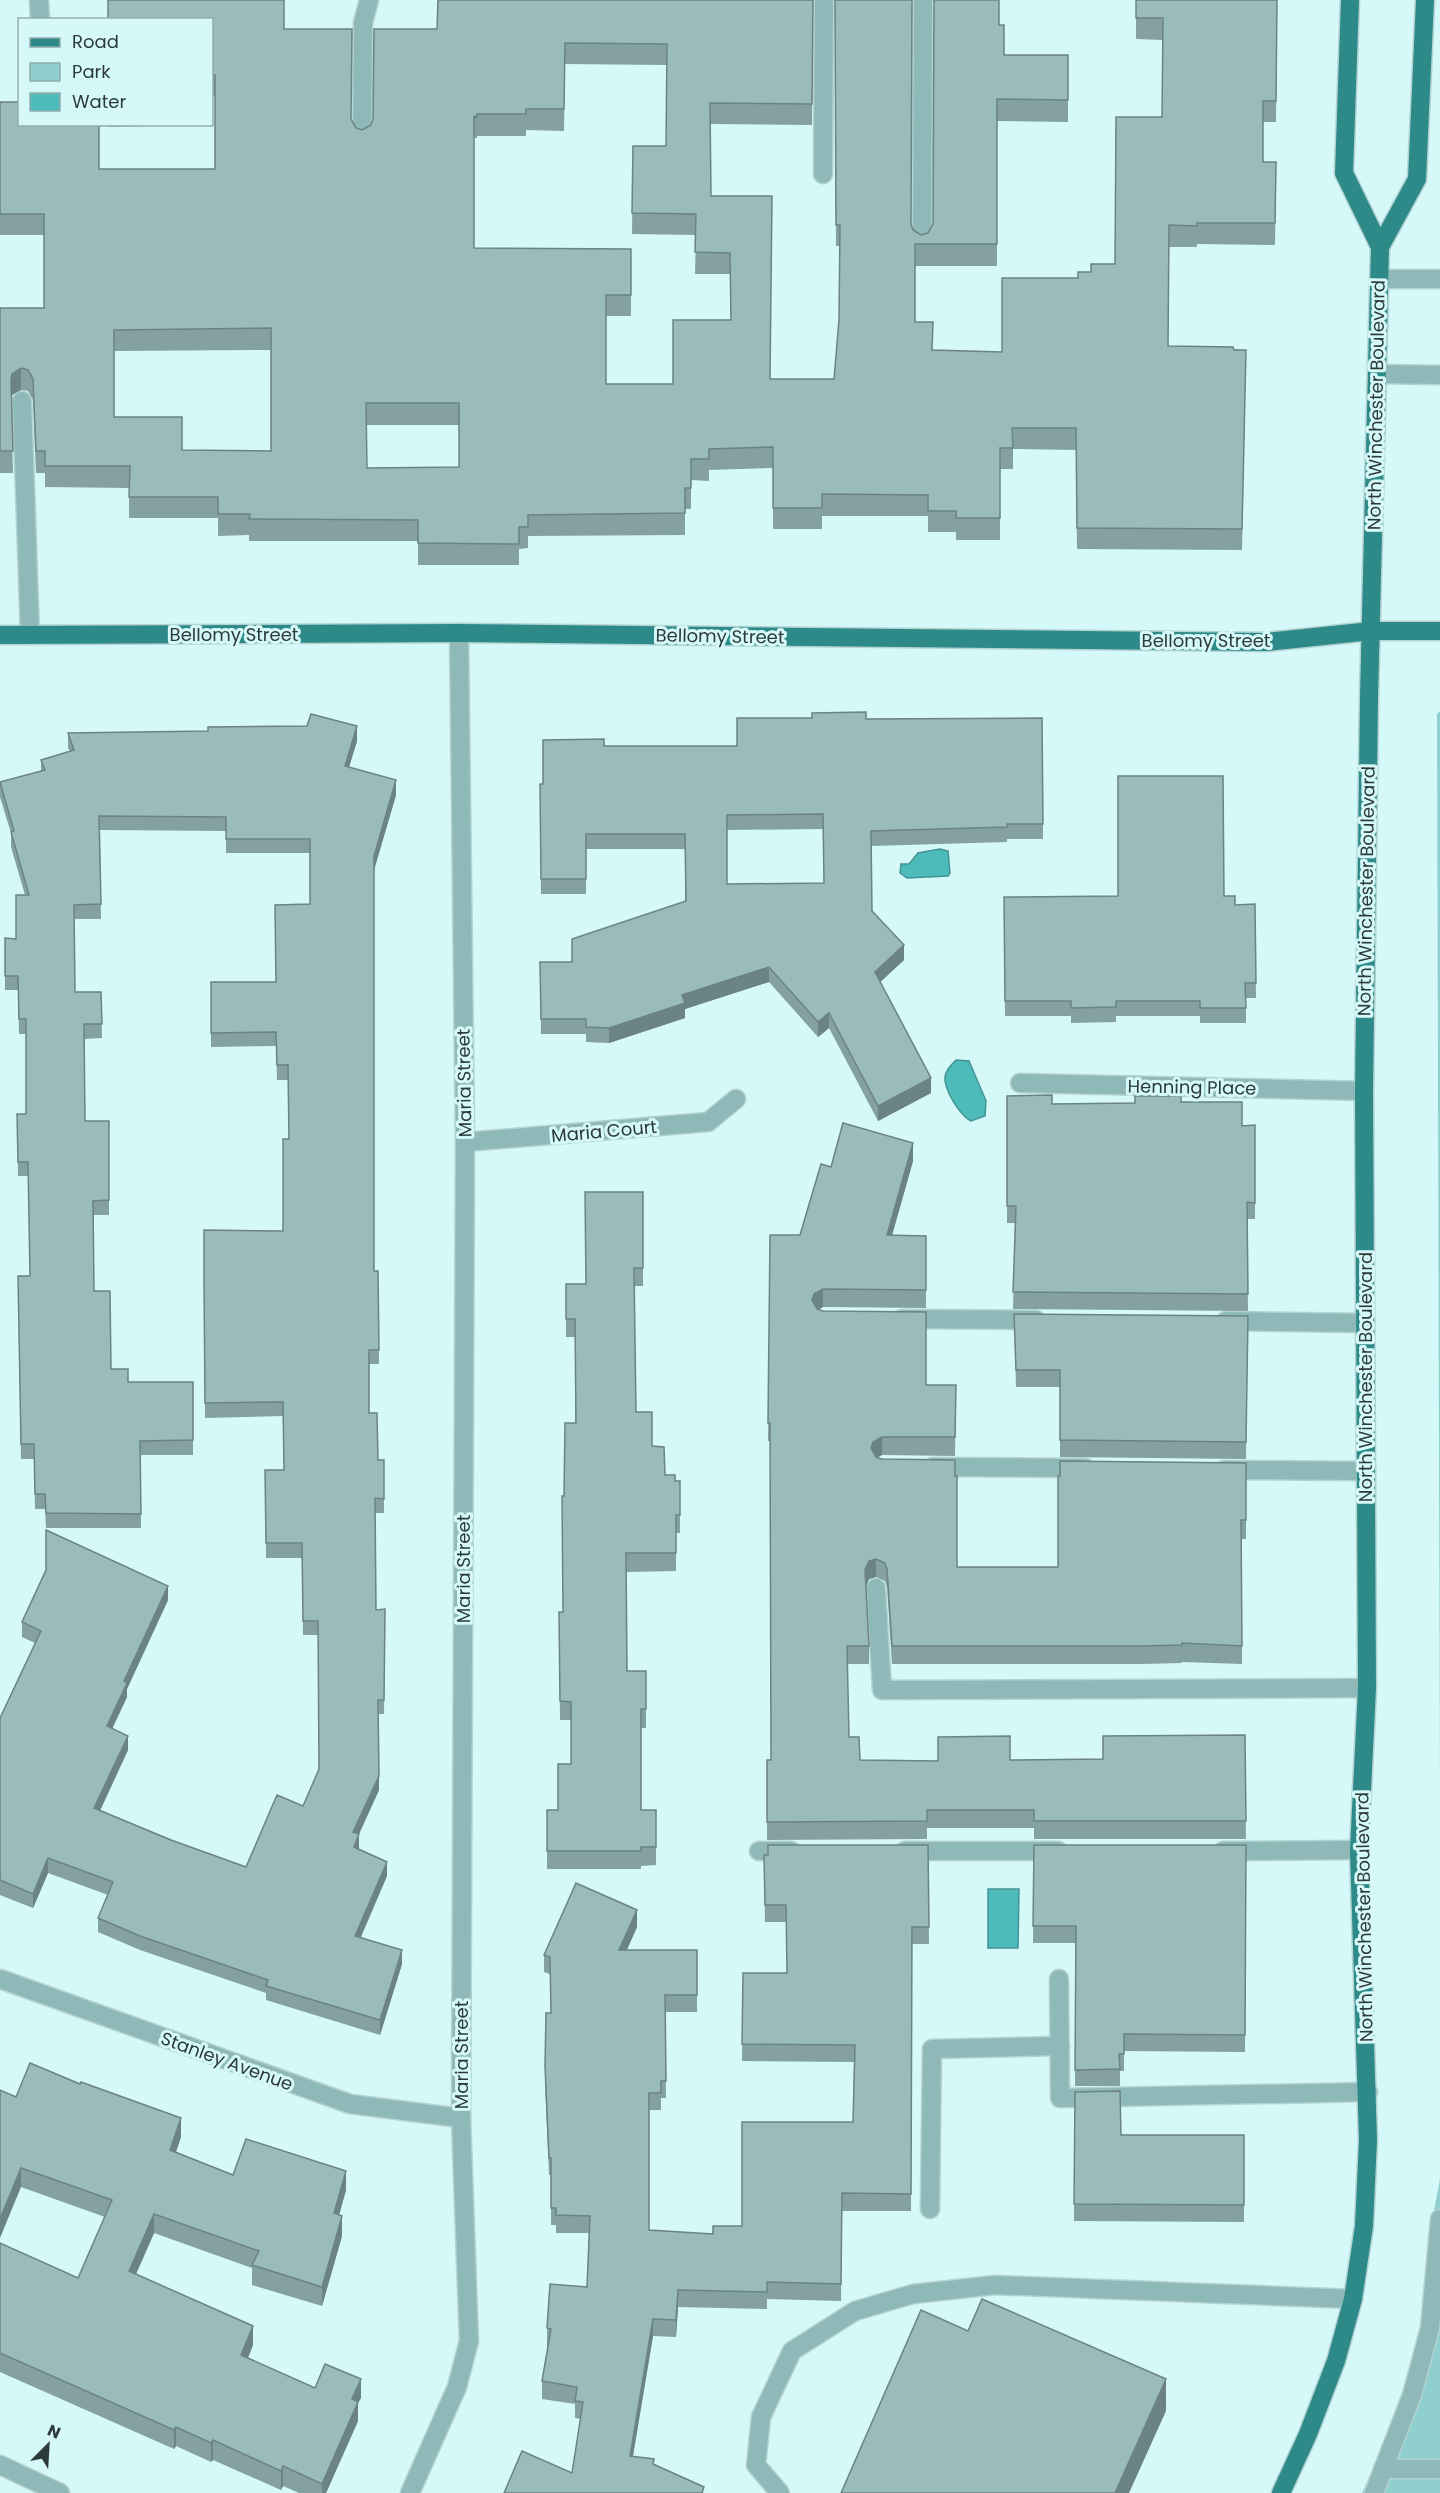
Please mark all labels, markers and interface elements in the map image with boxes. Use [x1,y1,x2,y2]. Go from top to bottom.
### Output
legend [18,18,213,126]
text: Road [72,29,119,54]
text: Park [72,59,111,84]
text: Water [72,89,126,114]
street label: North Winchester Boulevard [1361,280,1391,530]
street label: Bellomy Street [170,622,298,647]
street label: Bellomy Street [655,622,785,650]
street label: Bellomy Street [1142,628,1270,653]
street label: North Winchester Boulevard [1351,766,1381,1016]
street label: Maria Street [451,1029,477,1137]
street label: Henning Place [1127,1073,1257,1101]
street label: Maria Court [550,1114,658,1148]
street label: North Winchester Boulevard [1353,1252,1378,1502]
street label: Maria Street [451,1515,476,1623]
street label: North Winchester Boulevard [1349,1792,1379,2042]
street label: Maria Street [449,2001,474,2109]
street label: Stanley Avenue [157,2025,297,2097]
north arrow [18,2415,78,2475]
text: N [44,2419,64,2445]

